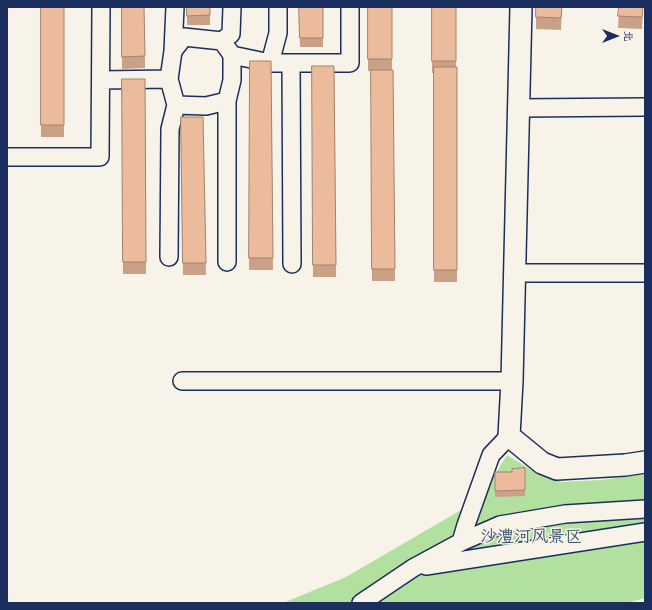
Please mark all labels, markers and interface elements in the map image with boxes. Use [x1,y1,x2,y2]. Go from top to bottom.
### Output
north arrow [596,16,636,56]
text: 北 [620,31,636,42]
park label: 沙澧河风景区 [480,529,582,549]

